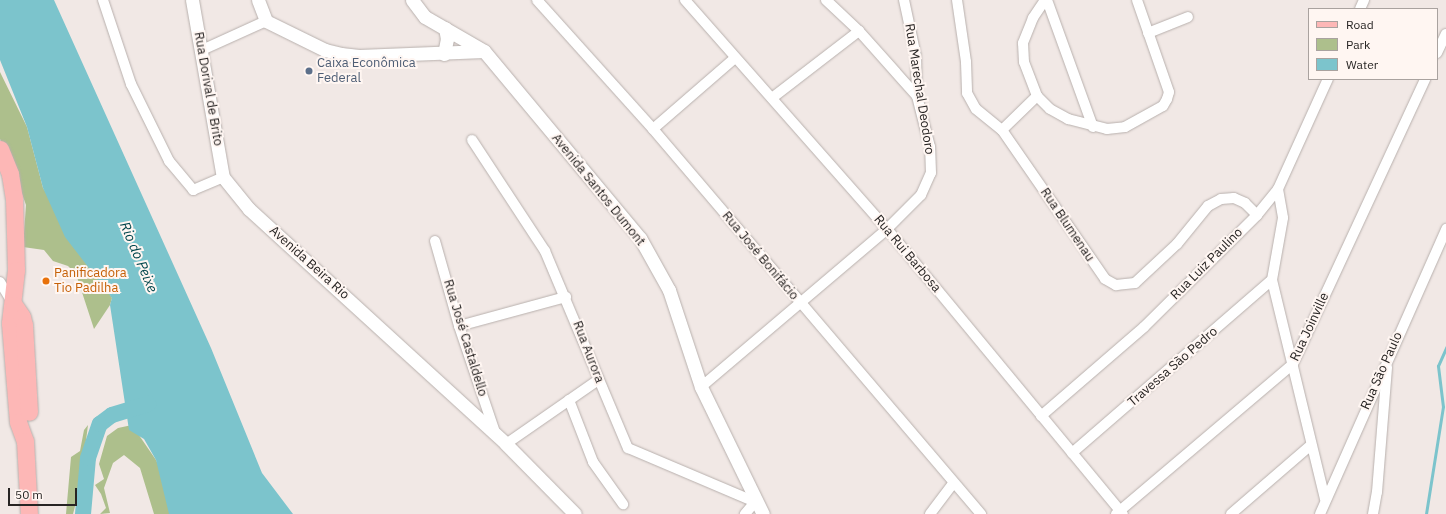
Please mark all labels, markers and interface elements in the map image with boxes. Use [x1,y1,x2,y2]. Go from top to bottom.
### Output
legend [1308,8,1438,80]
text: Road [1346,17,1374,32]
street label: Rua Marechal Deodoro [901,22,937,156]
street label: Rua Dorival de Brito [190,31,226,147]
text: Park [1346,37,1370,52]
place label: Caixa Econômica Federal [317,56,416,87]
text: Water [1346,57,1378,72]
marker: Caixa Econômica Federal [304,66,314,76]
street label: Avenida Santos Dumont [548,131,648,249]
street label: Rua Blumenau [1037,185,1097,265]
street label: Rua José Bonifácio [718,209,802,303]
street label: Rua Rui Barbosa [870,212,944,296]
water label: Rio do Peixe [117,219,161,295]
street label: Avenida Beira Rio [266,223,352,303]
street label: Rua Luiz Paulino [1168,225,1246,303]
place label: Panificadora Tio Padilha [54,266,127,297]
marker: Panificadora Tio Padilha [41,276,51,286]
street label: Rua José Castaldello [440,278,490,398]
street label: Rua Joinville [1287,290,1333,364]
street label: Rua Aurora [569,319,607,385]
street label: Travessa São Pedro [1125,324,1221,410]
street label: Rua São Paulo [1358,330,1406,412]
scale bar [10,480,79,506]
text: 50 m [15,487,43,502]

